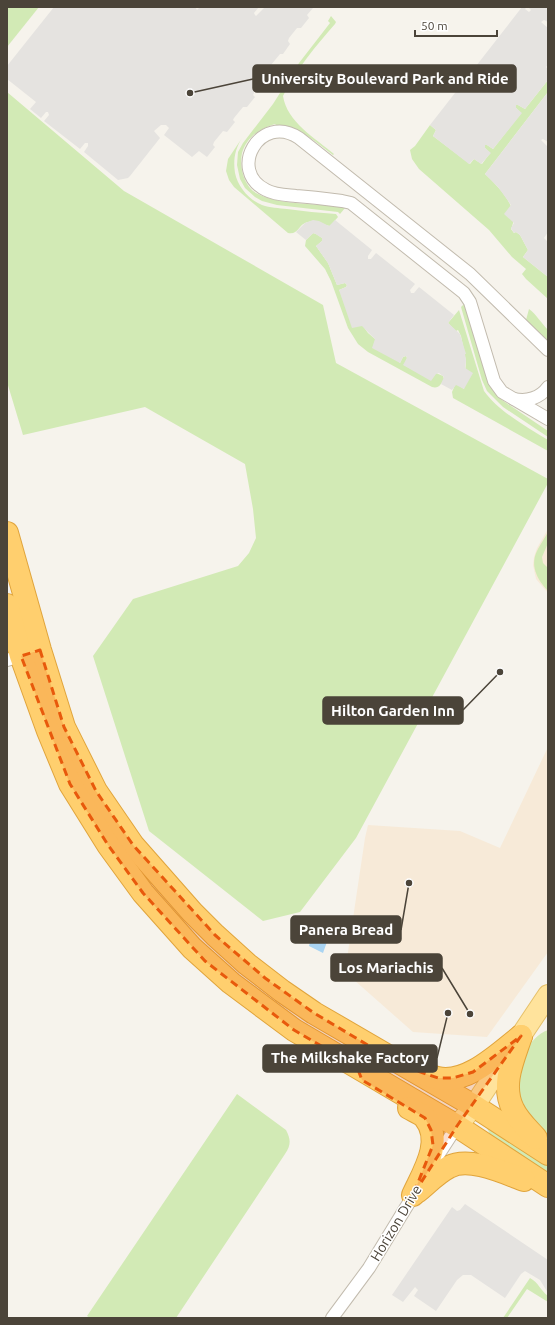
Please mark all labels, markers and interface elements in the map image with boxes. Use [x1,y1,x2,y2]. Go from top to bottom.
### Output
scale bar [415,12,497,38]
text: 50 m [421,19,448,32]
callout: University Boulevard Park and Ride [253,65,516,92]
text: University Boulevard Park and Ride [261,70,509,87]
callout: Hilton Garden Inn [323,697,463,724]
text: Hilton Garden Inn [331,702,455,719]
callout: Panera Bread [291,916,401,943]
text: Panera Bread [299,921,393,938]
callout: Los Mariachis [331,954,442,981]
text: Los Mariachis [338,959,434,976]
callout: The Milkshake Factory [263,1045,437,1072]
text: The Milkshake Factory [271,1049,429,1066]
street label: Horizon Drive [367,1182,425,1264]

